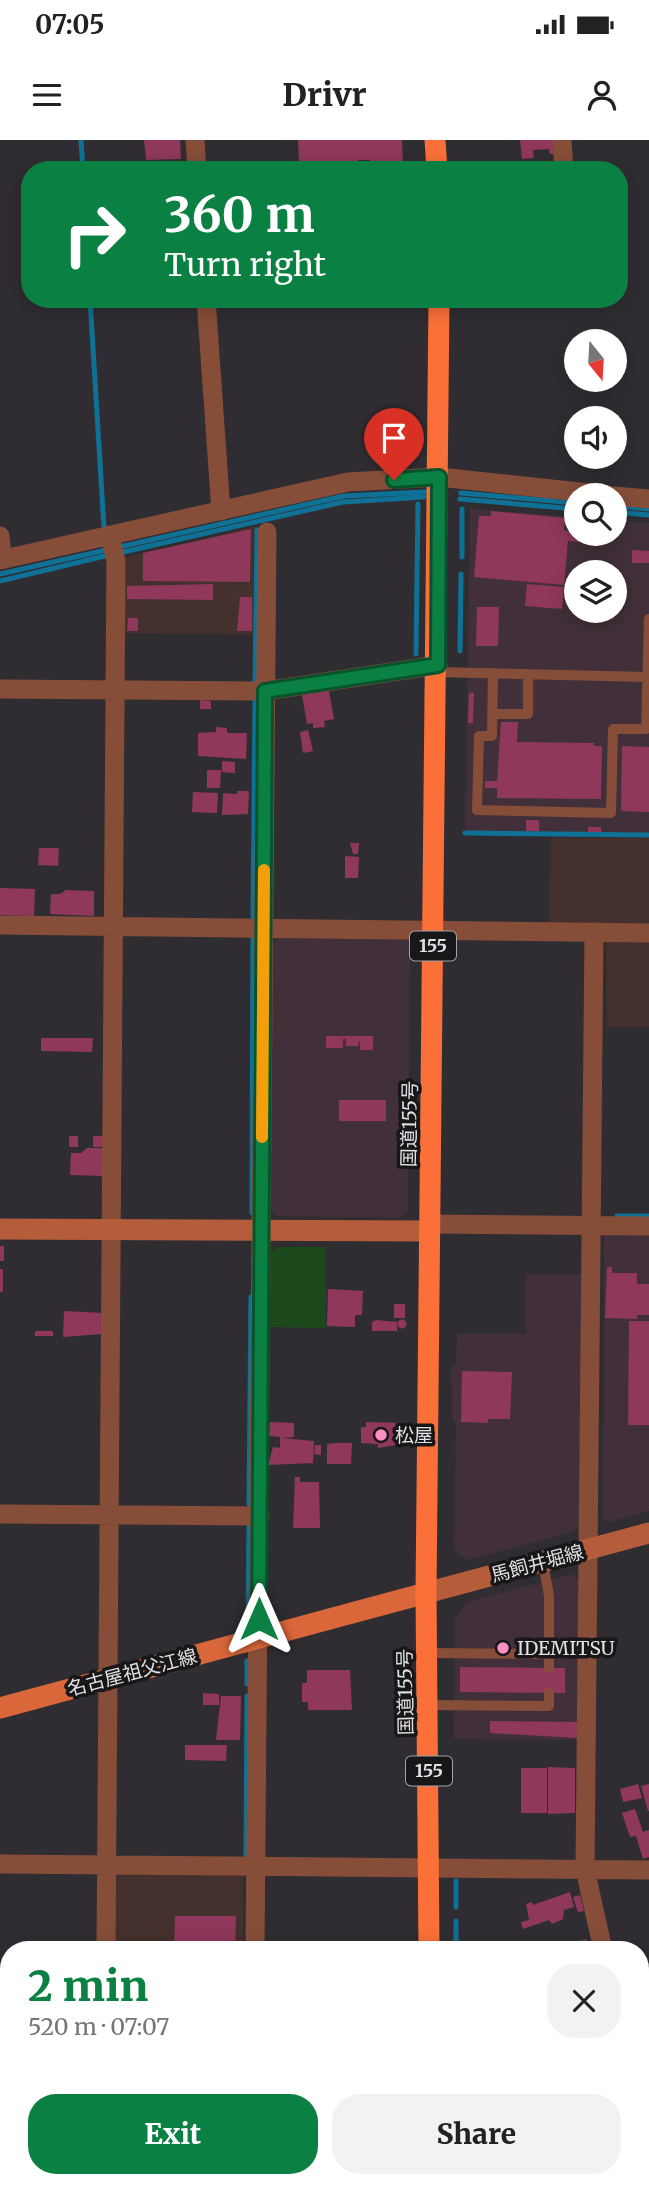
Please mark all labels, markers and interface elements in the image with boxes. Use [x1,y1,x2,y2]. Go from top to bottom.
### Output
text: 07:05 [35,8,104,41]
text: Drivr [282,75,367,115]
icon: menu [28,76,66,114]
icon: person [583,76,621,114]
text: 360 m [164,184,315,245]
icon: right [49,189,140,280]
text: Turn right [164,245,326,285]
north arrow [564,329,626,392]
map controls [564,329,627,623]
button: sound [564,406,627,469]
pin [364,408,424,480]
icon: arrive [375,419,413,457]
button: search [564,483,627,546]
button: layers [564,560,627,623]
road number: 155 [410,932,456,960]
street label: 国道155号 [396,1081,422,1167]
place label: 松屋 [395,1423,433,1447]
marker: 松屋 [373,1427,389,1443]
street label: 馬飼井堀線 [488,1539,586,1587]
position arrow [222,1582,296,1656]
place label: IDEMITSU [517,1636,615,1660]
marker: IDEMITSU [495,1640,511,1656]
street label: 名古屋祖父江線 [65,1643,199,1701]
street label: 国道155号 [392,1649,418,1735]
road number: 155 [406,1756,452,1786]
text: 2 min [28,1960,148,2012]
button: close [547,1964,621,2038]
text: 520 m · 07:07 [28,2012,169,2041]
button: Exit [28,2094,318,2174]
button: Share [332,2094,621,2174]

